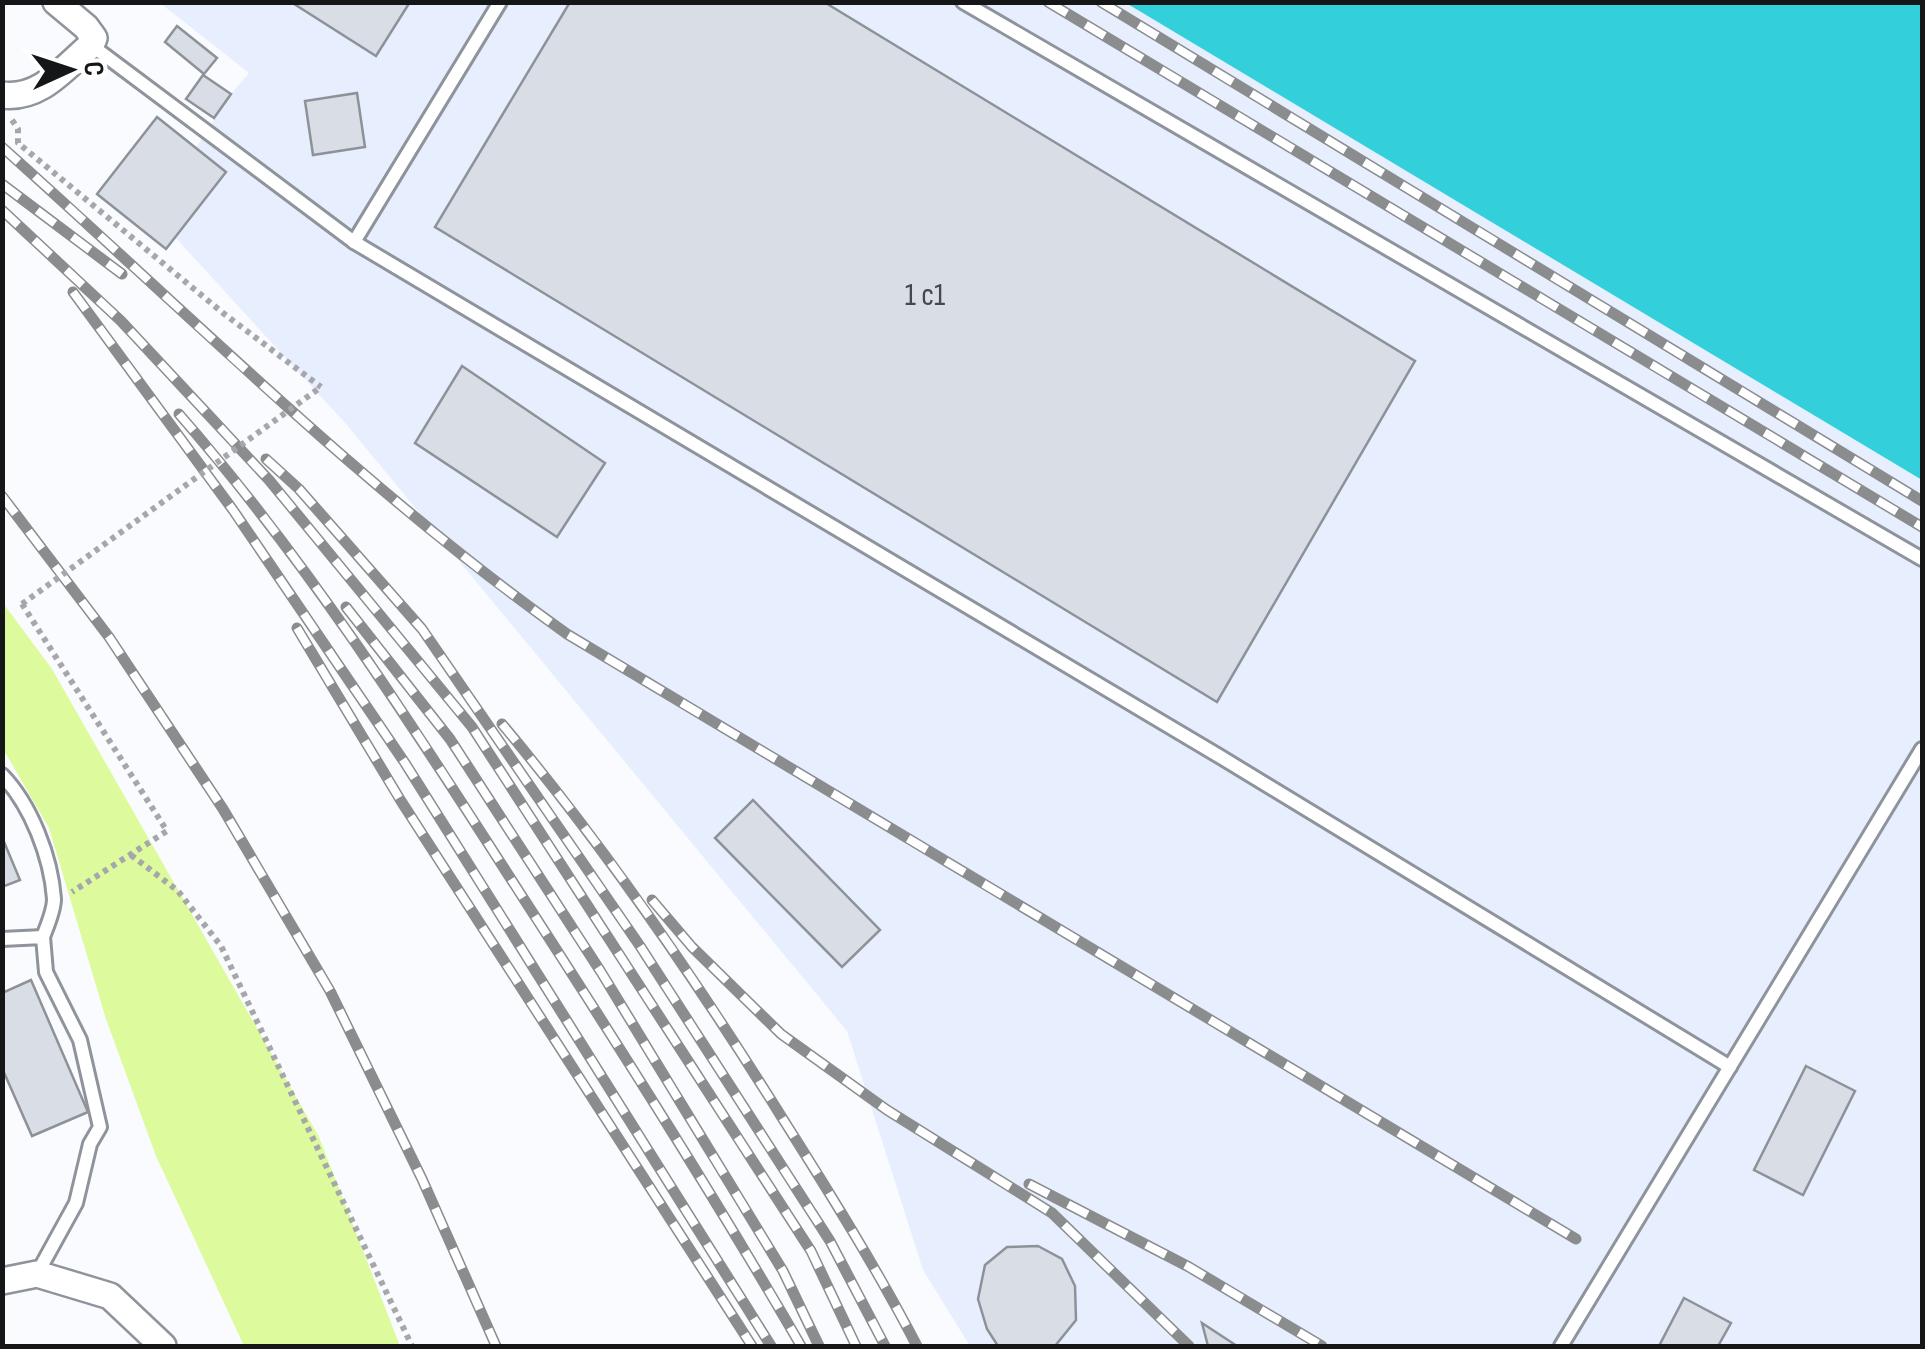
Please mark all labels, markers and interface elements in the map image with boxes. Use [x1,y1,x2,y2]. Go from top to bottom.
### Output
north arrow [20,20,120,120]
text: С [77,61,110,77]
house number: 1 с1 [905,276,945,315]

